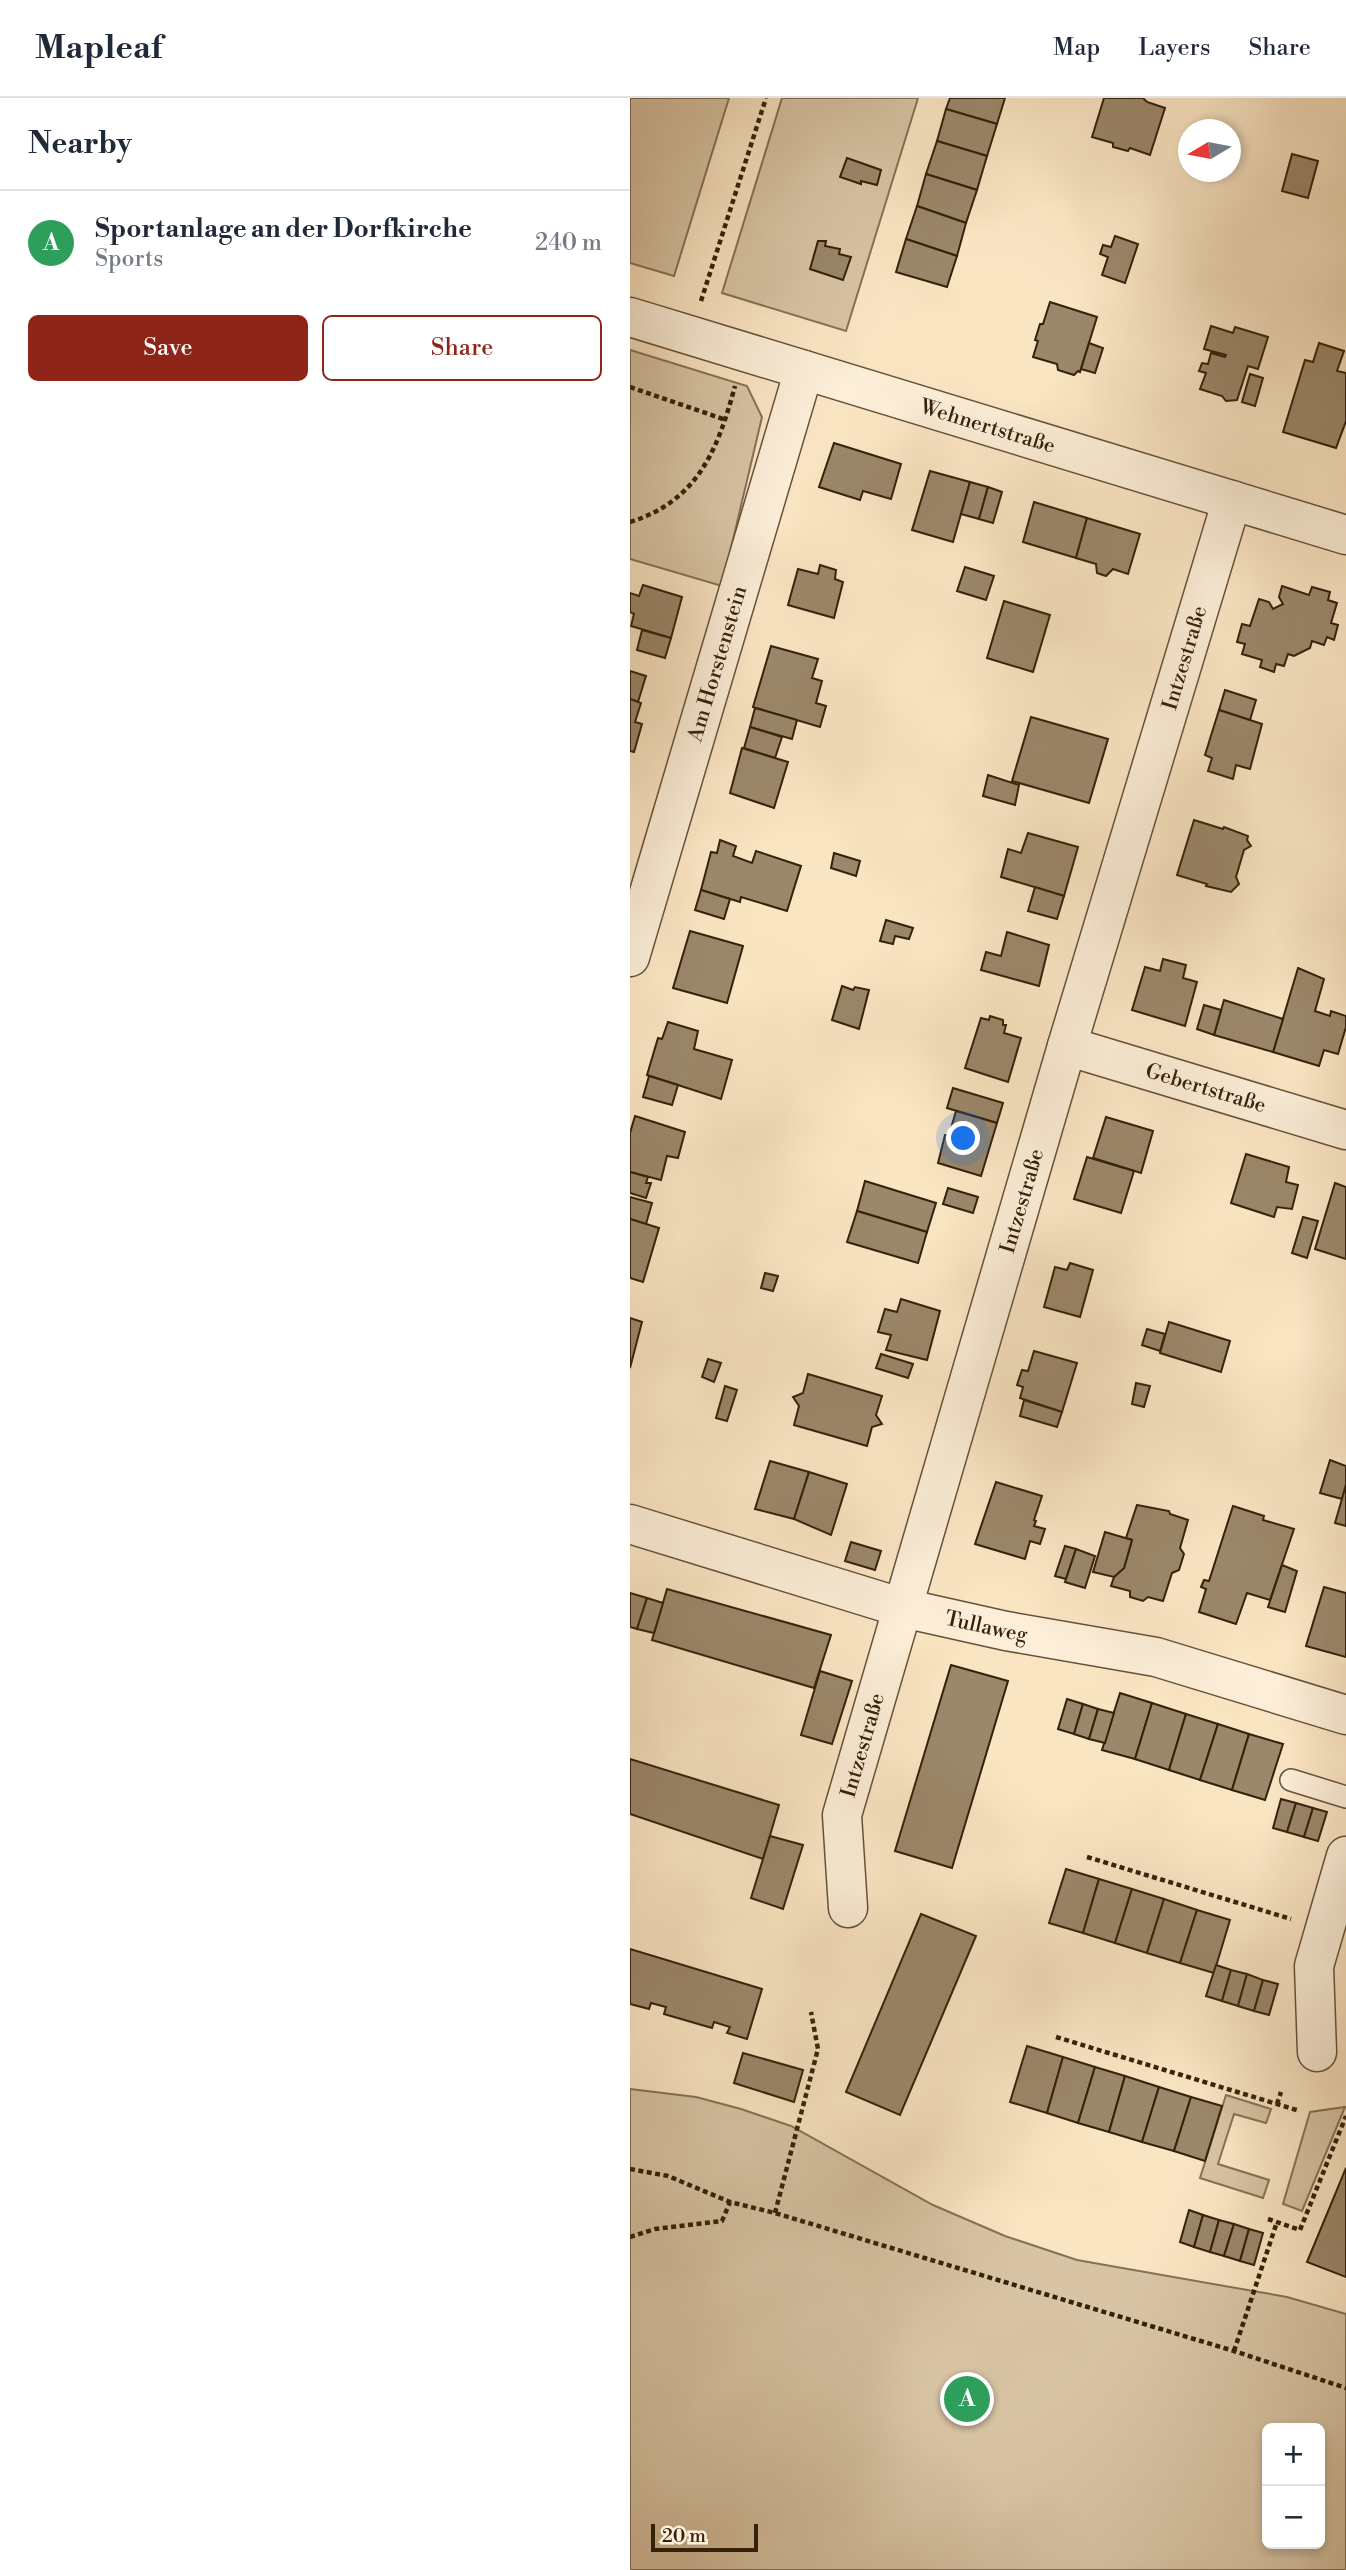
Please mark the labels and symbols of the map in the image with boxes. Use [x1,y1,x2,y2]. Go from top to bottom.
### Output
north arrow [1178,119,1241,182]
street label: Wehnertstraße [916,394,1058,460]
street label: Am Horstenstein [682,582,753,746]
street label: Intzestraße [1157,603,1213,713]
street label: Gebertstraße [1142,1058,1269,1119]
your location [946,1121,980,1155]
street label: Intzestraße [995,1146,1050,1256]
street label: Tullaweg [942,1606,1030,1649]
street label: Intzestraße [836,1690,891,1801]
pin: A [944,2373,990,2425]
scale bar [651,2521,758,2553]

